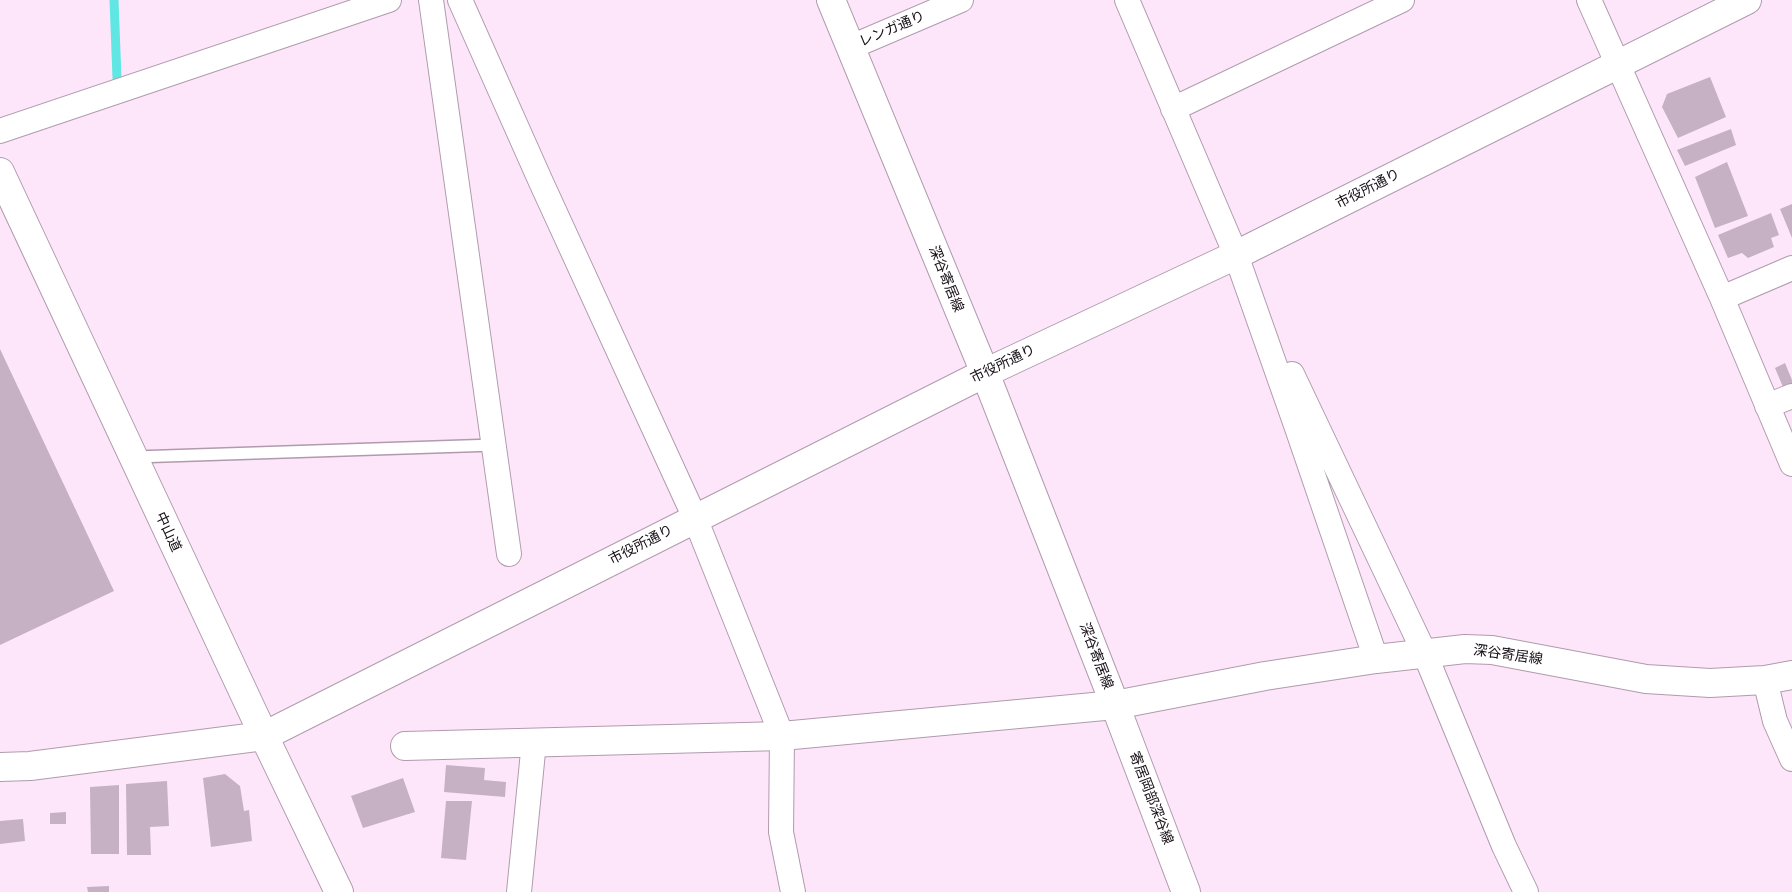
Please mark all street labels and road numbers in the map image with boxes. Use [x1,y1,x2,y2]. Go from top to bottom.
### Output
street label: レンガ通り [857,8,927,50]
street label: 市役所通り [1333,166,1403,212]
street label: 深谷寄居線 [925,243,967,315]
street label: 市役所通り [968,341,1038,387]
street label: 中山道 [152,509,184,555]
street label: 市役所通り [606,522,676,568]
street label: 深谷寄居線 [1076,620,1116,692]
street label: 深谷寄居線 [1472,642,1544,668]
street label: 寄居岡部深谷線 [1126,749,1176,847]

